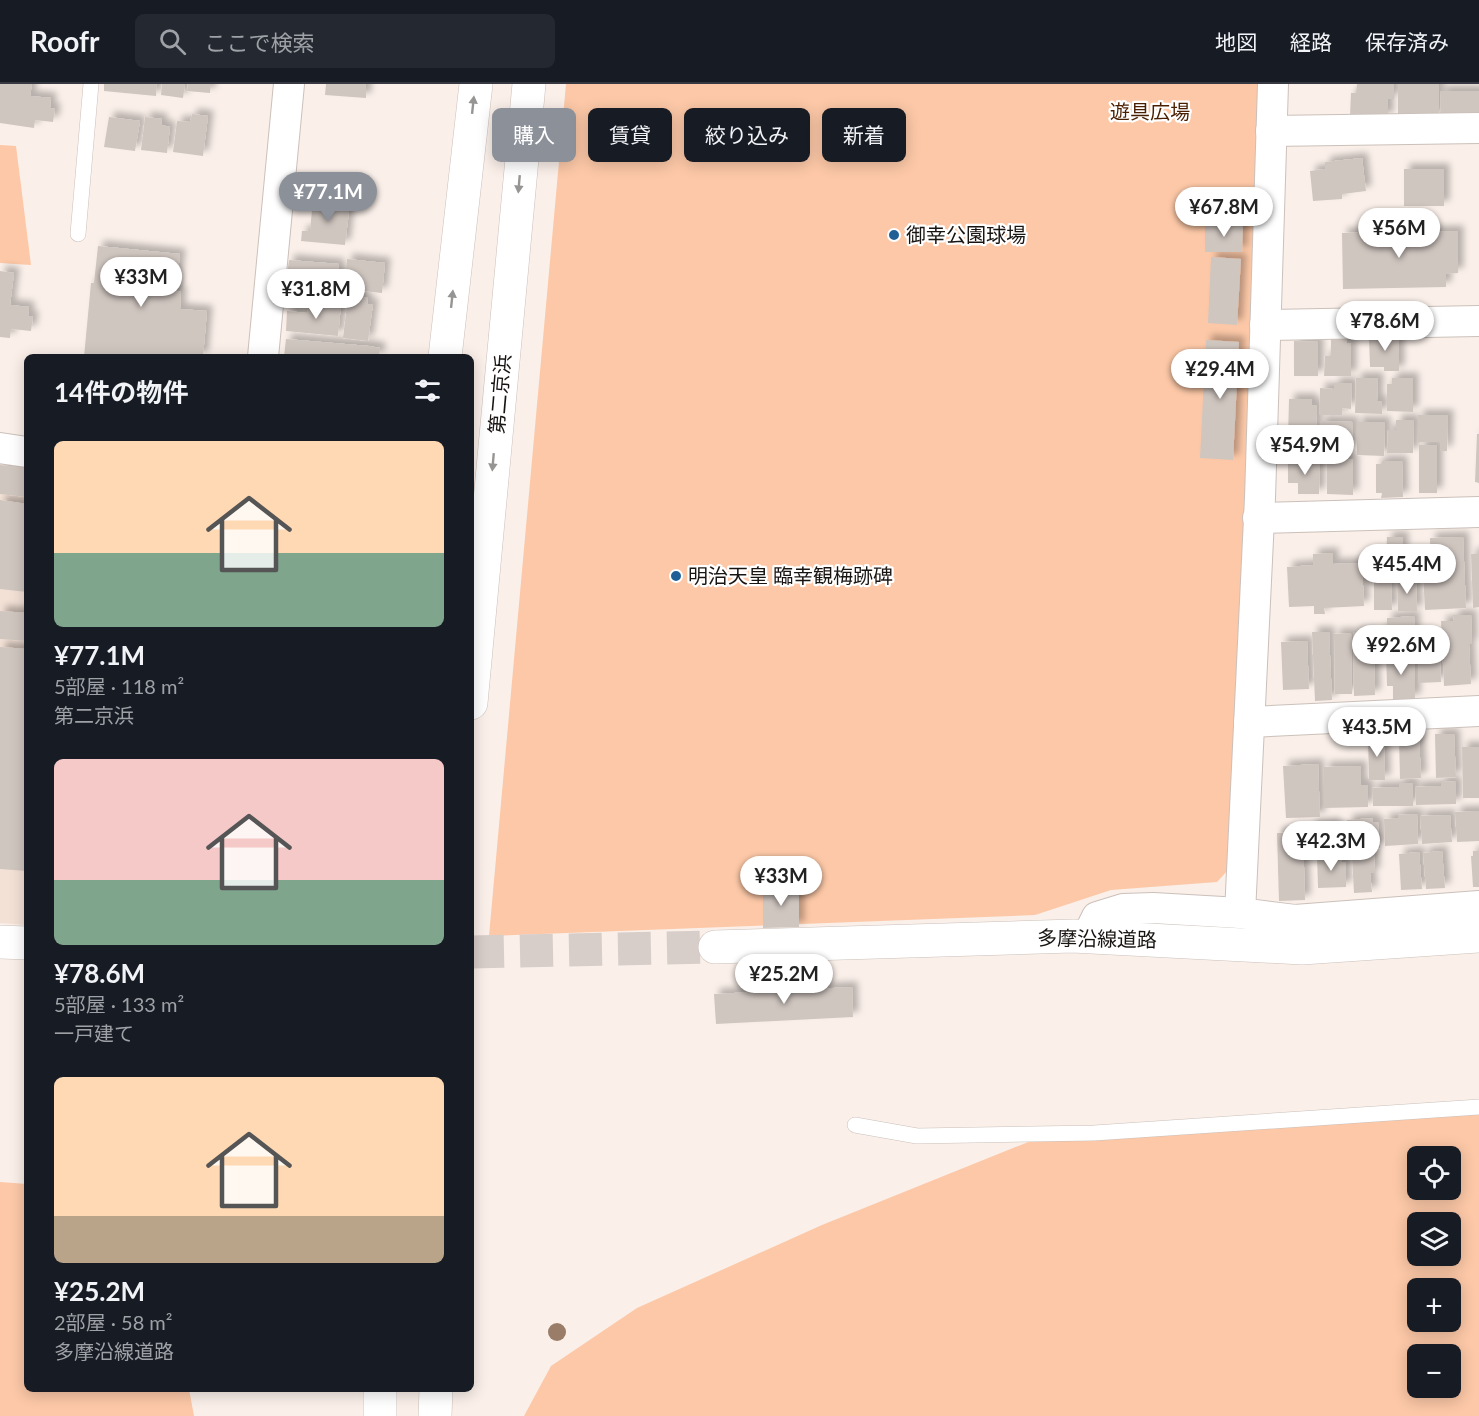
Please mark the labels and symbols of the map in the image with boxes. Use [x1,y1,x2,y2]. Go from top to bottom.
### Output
one-way arrow [468,95,478,114]
park label: 遊具広場 [1110,99,1190,123]
pin: ¥77.1M [279,172,377,223]
one-way arrow [514,175,524,194]
pin: ¥67.8M [1175,187,1273,238]
pin: ¥56M [1363,208,1435,259]
place label: 御幸公園球場 [906,222,1026,246]
marker: 御幸公園球場 [887,228,901,242]
pin: ¥33M [105,257,177,308]
pin: ¥31.8M [267,269,365,320]
one-way arrow [447,289,457,308]
pin: ¥78.6M [1336,301,1434,352]
pin: ¥29.4M [1171,349,1269,400]
street label: 第二京浜 [484,353,514,435]
pin: ¥54.9M [1256,425,1354,476]
one-way arrow [489,452,498,471]
pin: ¥45.4M [1358,544,1456,595]
place label: 明治天皇 臨幸観梅跡碑 [688,563,893,587]
marker: 明治天皇 臨幸観梅跡碑 [669,569,683,583]
pin: ¥92.6M [1352,625,1450,676]
pin: ¥43.5M [1328,707,1426,758]
pin: ¥42.3M [1282,821,1380,872]
pin: ¥33M [745,856,817,907]
street label: 多摩沿線道路 [1037,925,1157,951]
pin: ¥25.2M [735,954,833,1005]

